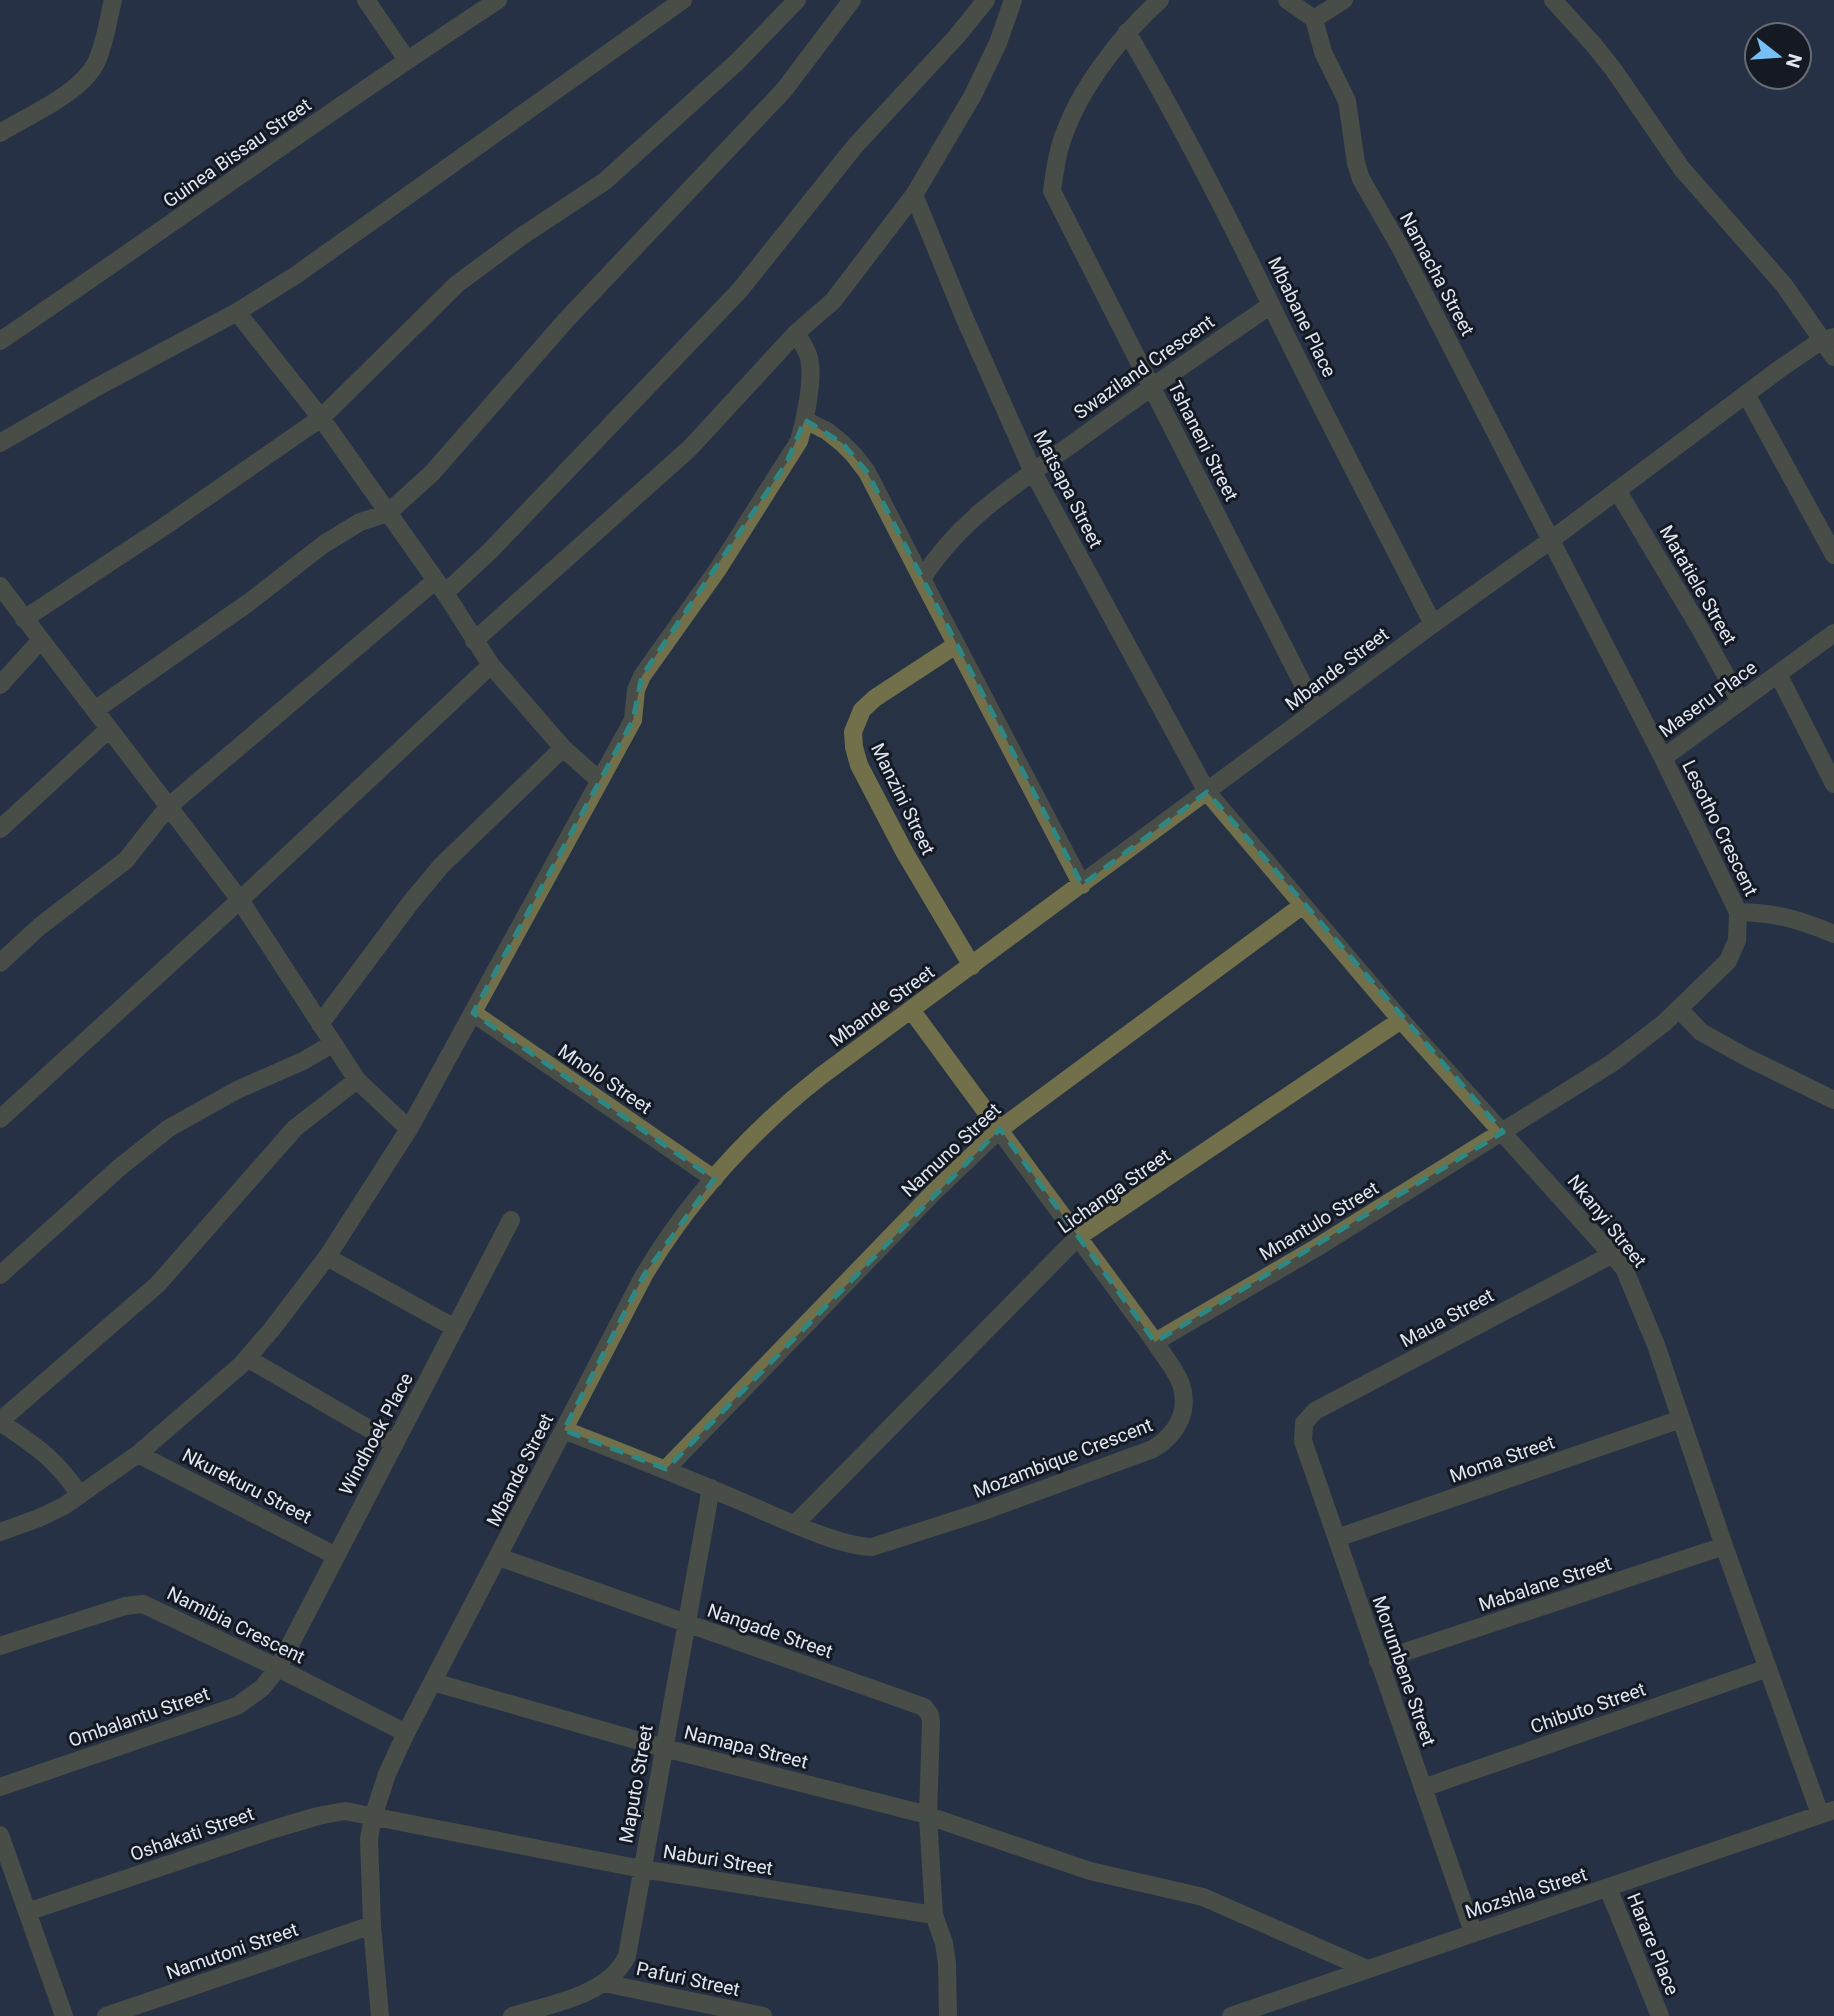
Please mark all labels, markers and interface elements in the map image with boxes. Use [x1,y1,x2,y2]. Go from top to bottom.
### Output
north arrow [1743,21,1813,91]
text: N [1781,51,1807,71]
street label: Guinea Bissau Street [159,93,315,213]
street label: Namacha Street [1395,208,1479,340]
street label: Mbabane Place [1263,253,1341,381]
street label: Swaziland Crescent [1069,310,1219,424]
street label: Tshaneni Street [1163,377,1243,505]
street label: Matsapa Street [1028,426,1108,552]
street label: Matatiele Street [1655,521,1741,649]
street label: Mbande Street [1281,623,1393,715]
street label: Maseru Place [1655,656,1761,742]
street label: Manzini Street [866,739,940,859]
street label: Lesotho Crescent [1677,756,1763,900]
street label: Mbande Street [825,960,939,1052]
street label: Mnolo Street [554,1039,656,1119]
street label: Namuno Street [897,1098,1005,1202]
street label: Lichanga Street [1053,1144,1175,1238]
street label: Nkanyi Street [1563,1170,1651,1272]
street label: Mnantulo Street [1255,1176,1383,1266]
street label: Maua Street [1396,1284,1498,1352]
street label: Windhoek Place [334,1369,418,1499]
street label: Mbande Street [482,1410,558,1530]
street label: Mozambique Crescent [970,1413,1156,1503]
street label: Moma Street [1447,1430,1557,1488]
street label: Nkurekuru Street [179,1444,315,1528]
street label: Mabalane Street [1476,1552,1614,1616]
street label: Namibia Crescent [163,1582,309,1668]
street label: Morumbene Street [1368,1593,1440,1749]
street label: Nangade Street [704,1599,836,1663]
street label: Chibuto Street [1527,1678,1649,1738]
street label: Ombalantu Street [65,1682,213,1752]
street label: Namapa Street [682,1721,810,1773]
street label: Maputo Street [614,1723,658,1845]
street label: Oshakati Street [127,1802,257,1866]
street label: Naburi Street [661,1840,775,1880]
street label: Mozshla Street [1462,1862,1590,1924]
street label: Harare Place [1622,1889,1684,1999]
street label: Namutoni Street [163,1918,301,1984]
street label: Pafuri Street [634,1957,742,2001]

